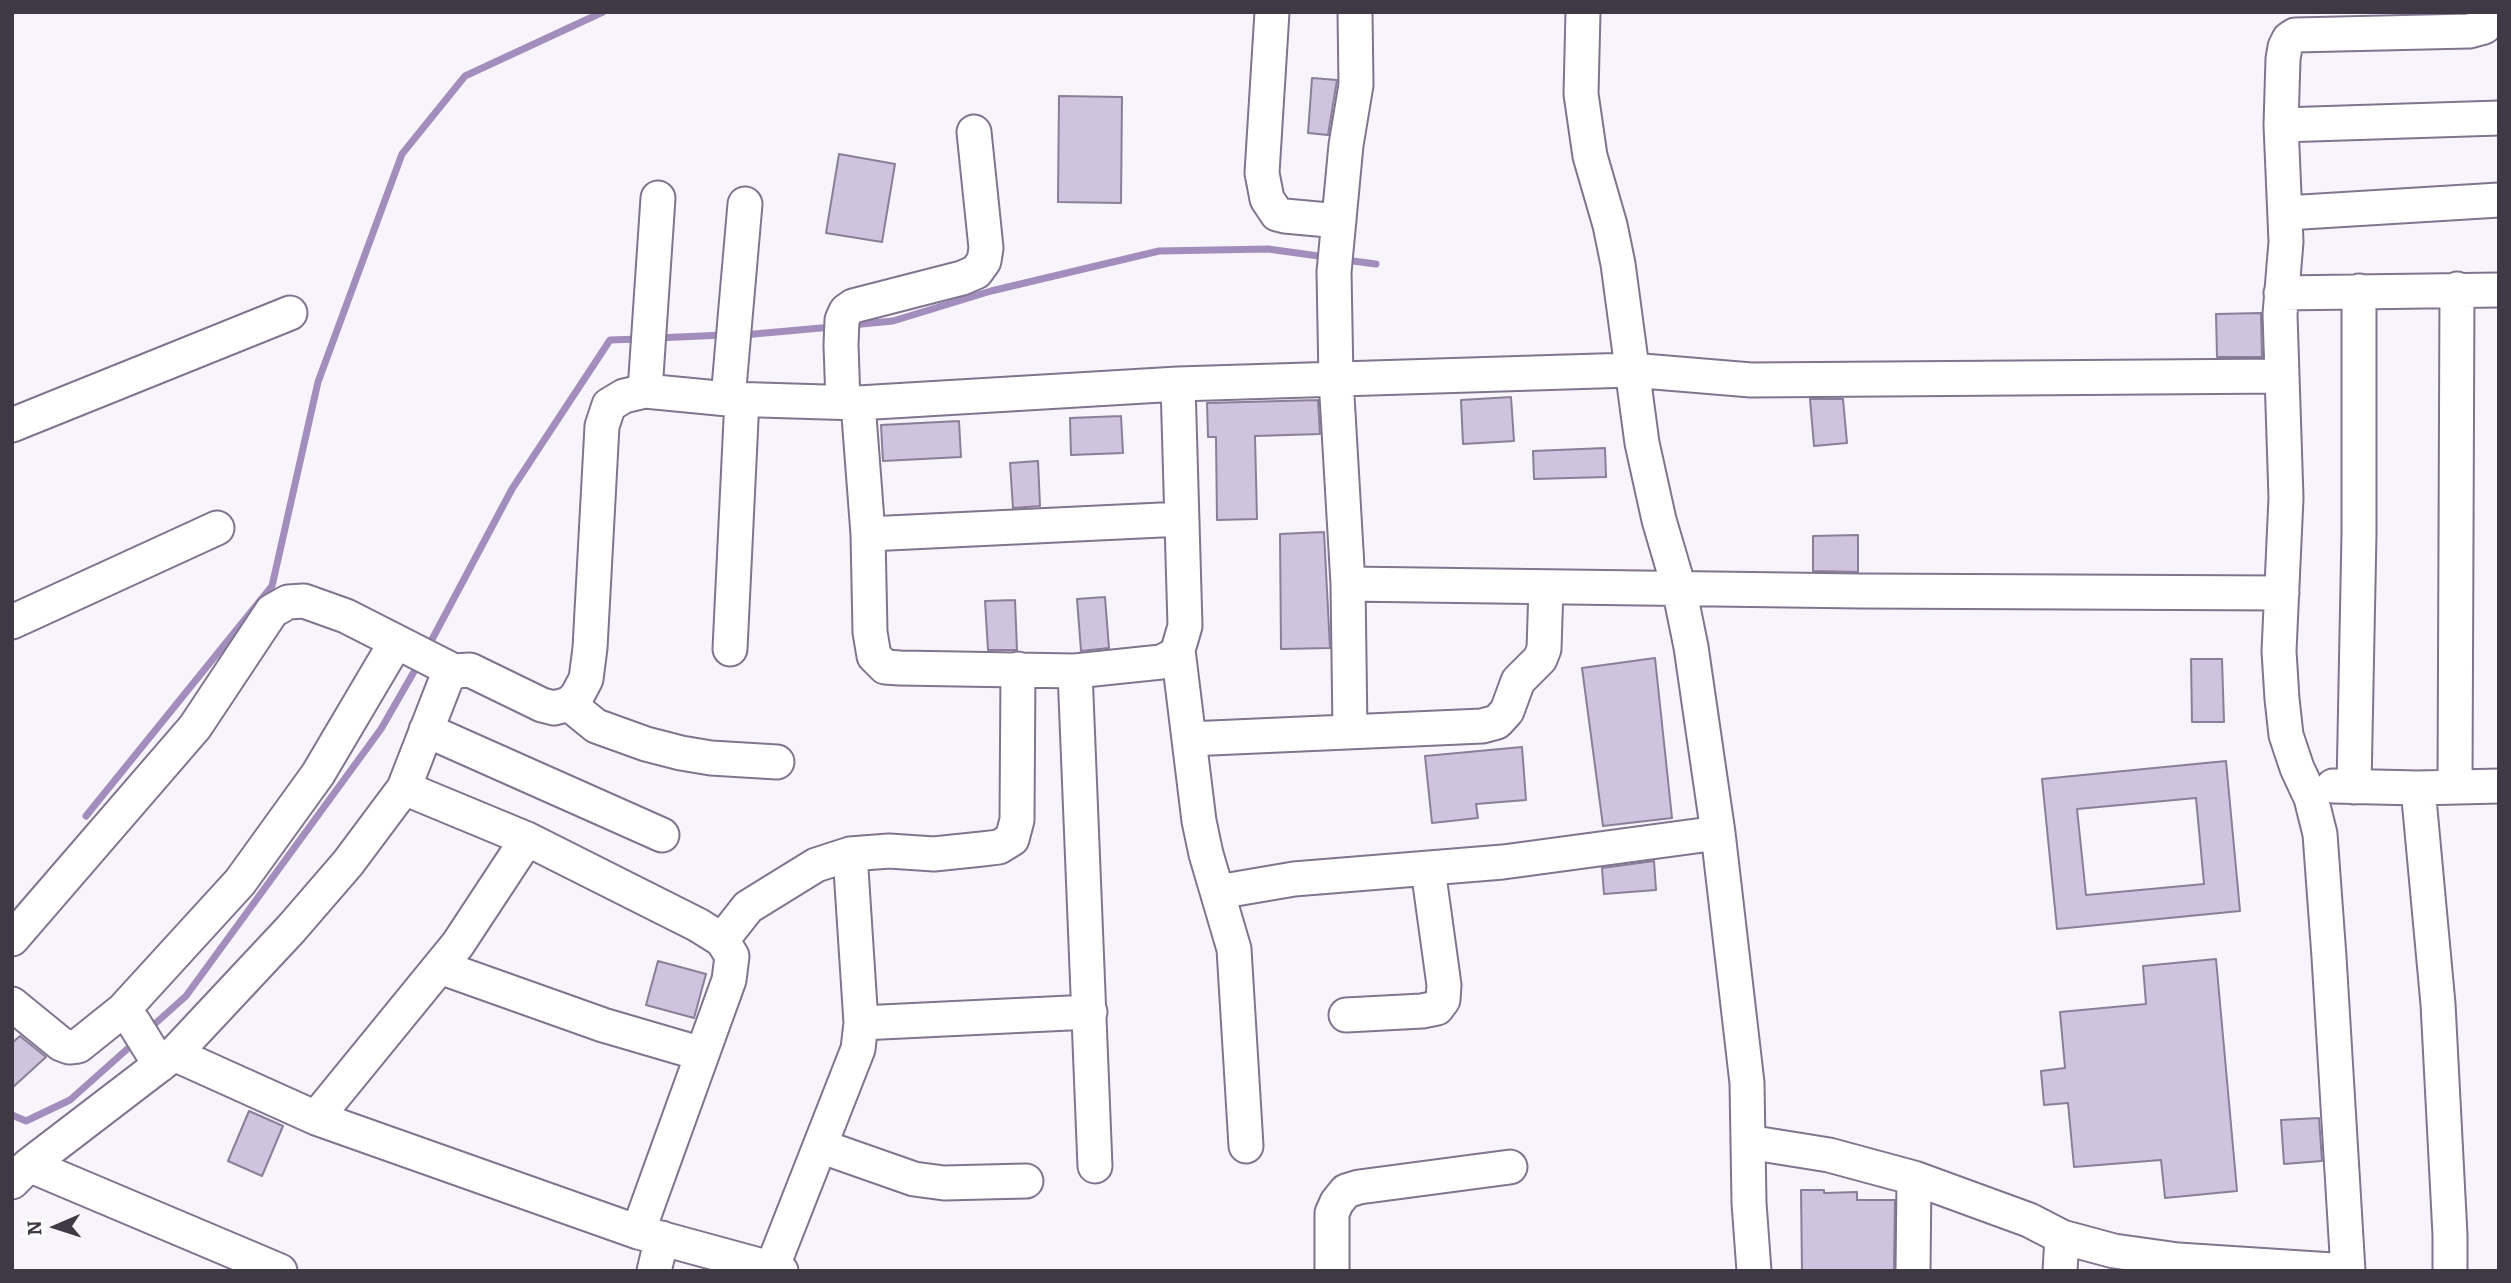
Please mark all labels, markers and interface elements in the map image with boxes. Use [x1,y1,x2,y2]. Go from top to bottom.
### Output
north arrow [21,1192,91,1262]
text: N [23,1220,46,1236]

